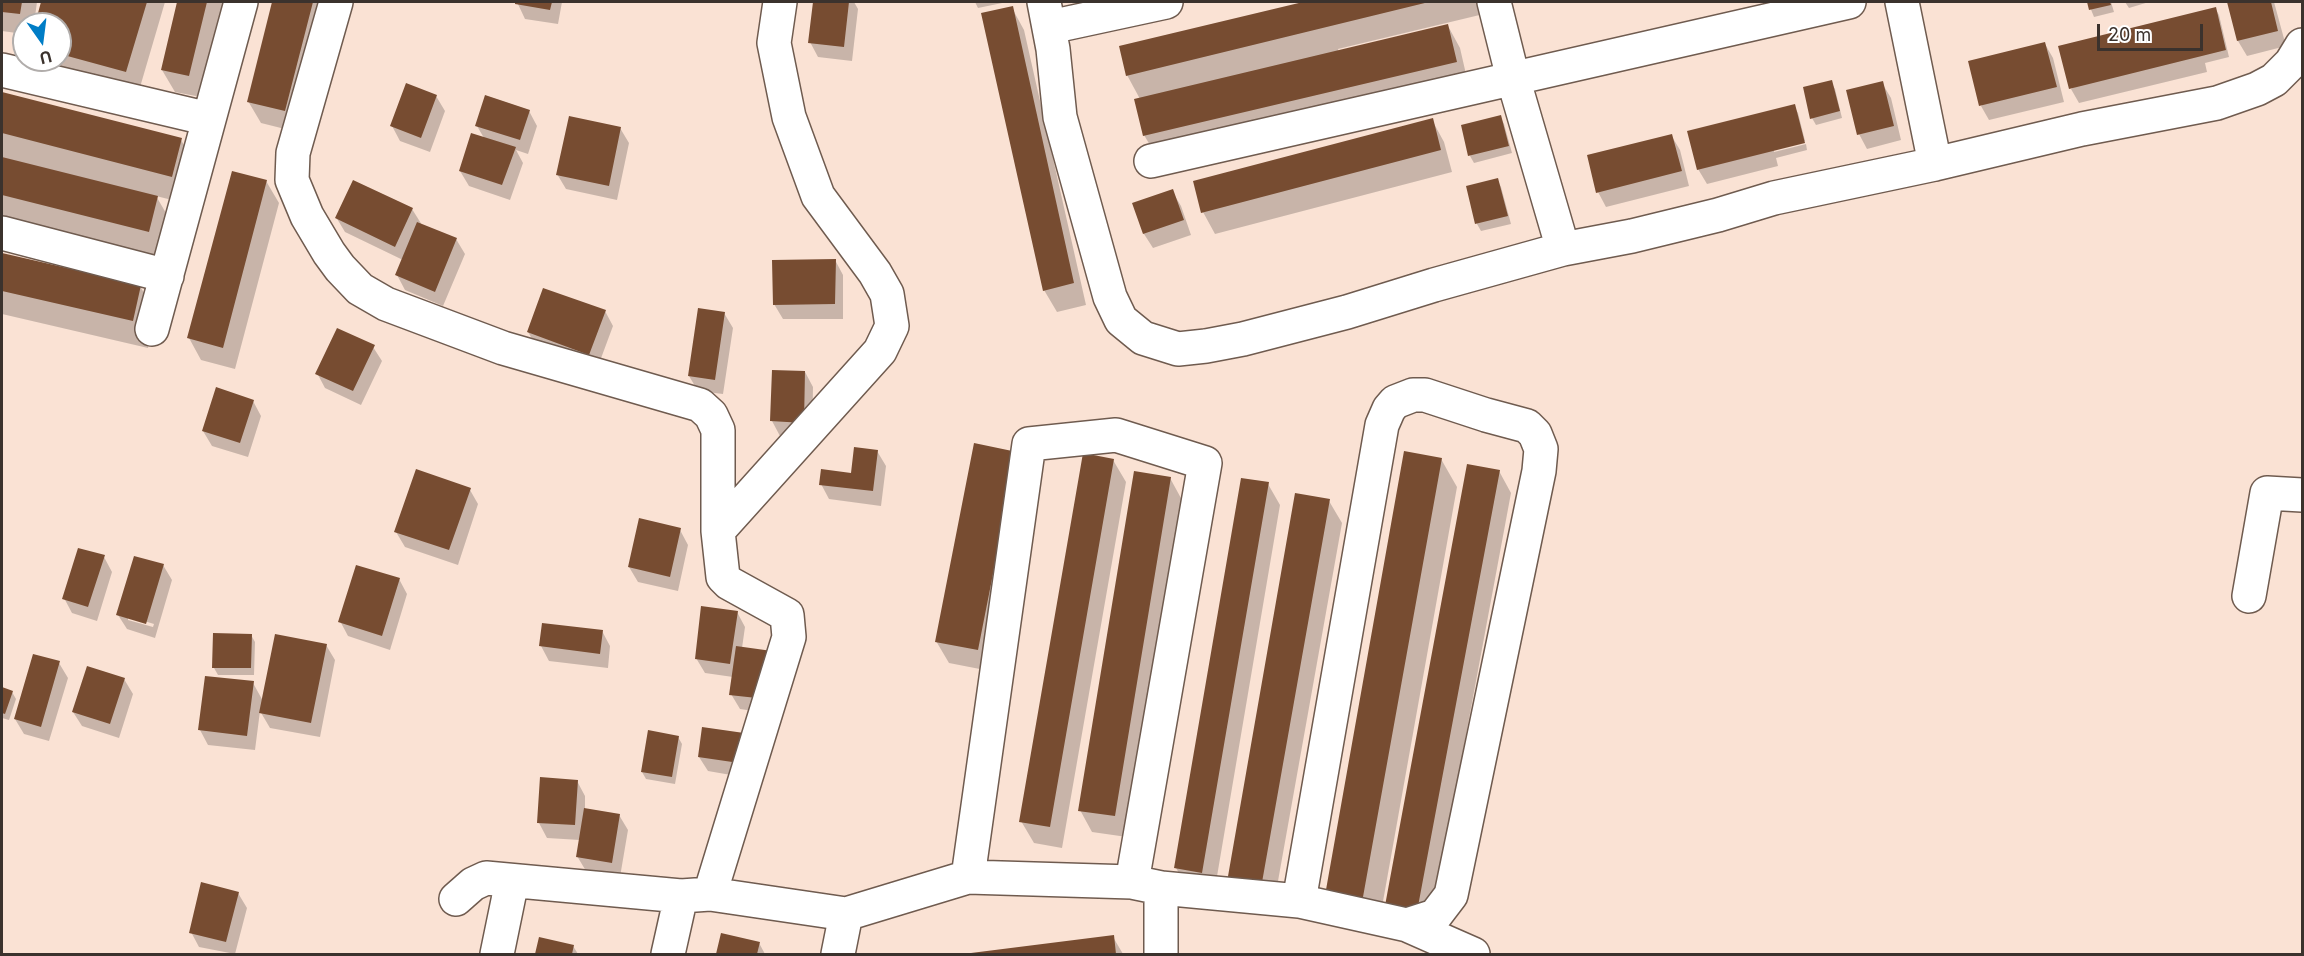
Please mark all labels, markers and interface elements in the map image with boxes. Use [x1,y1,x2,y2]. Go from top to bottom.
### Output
north arrow [12,12,72,72]
scale bar [2100,12,2206,50]
text: 20 m [2108,24,2151,45]
text: U [38,46,54,69]

